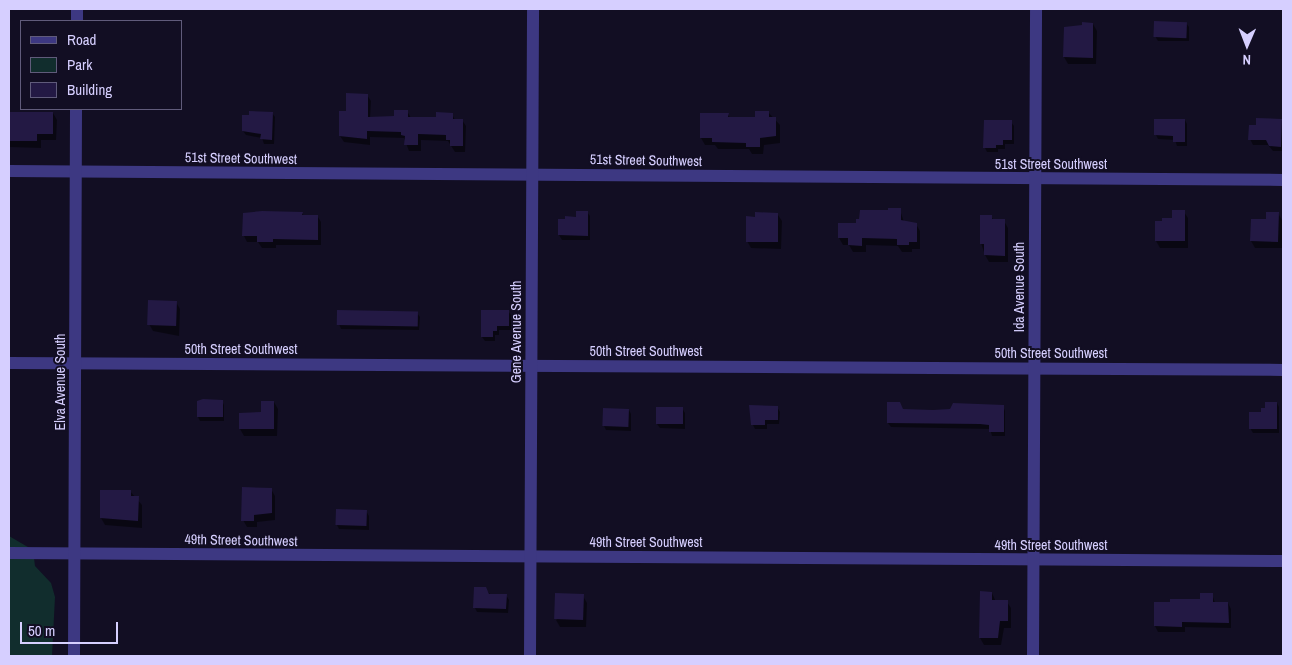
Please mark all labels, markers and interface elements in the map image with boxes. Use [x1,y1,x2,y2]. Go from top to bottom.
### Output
legend [20,20,182,110]
north arrow [1222,20,1272,70]
text: Road [67,29,96,50]
text: N [1242,51,1251,69]
text: Park [67,54,92,75]
text: Building [67,79,112,100]
street label: 51st Street Southwest [185,149,297,167]
street label: 51st Street Southwest [590,151,702,169]
street label: 51st Street Southwest [995,156,1107,172]
street label: Ida Avenue South [1011,241,1027,333]
street label: Gene Avenue South [508,280,524,384]
street label: Elva Avenue South [52,333,68,431]
street label: 50th Street Southwest [185,341,297,357]
street label: 50th Street Southwest [590,343,702,359]
street label: 50th Street Southwest [995,345,1107,361]
street label: 49th Street Southwest [184,531,298,549]
street label: 49th Street Southwest [590,534,702,550]
street label: 49th Street Southwest [995,537,1107,553]
scale bar [22,612,120,644]
text: 50 m [28,620,55,641]

